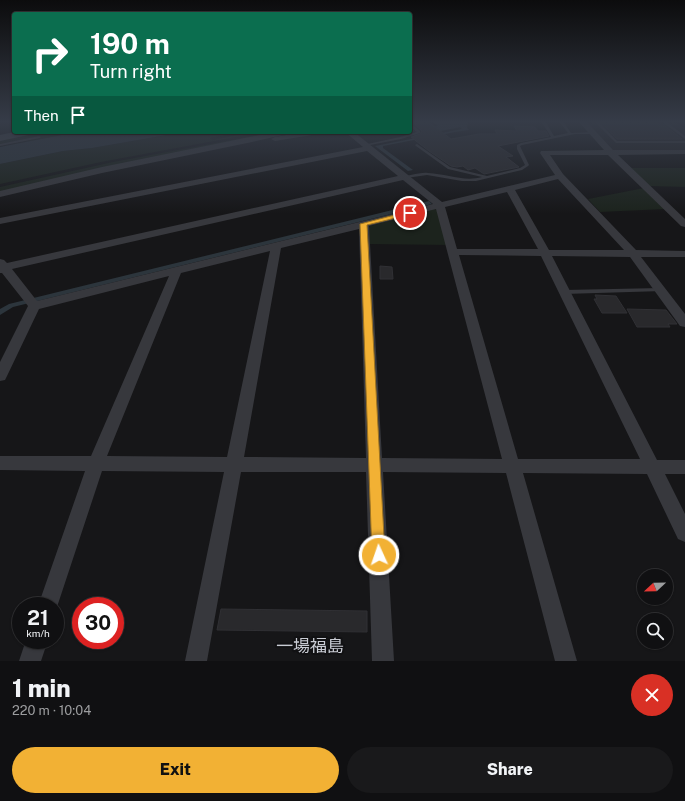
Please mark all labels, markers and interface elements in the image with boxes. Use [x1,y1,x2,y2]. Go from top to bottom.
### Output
text: 190 m [90,27,170,60]
icon: right [24,28,76,80]
text: Turn right [90,61,172,82]
icon: arrive [67,104,89,126]
text: Then [24,107,59,124]
pin [393,196,427,230]
icon: arrive [399,202,421,224]
position arrow [358,534,400,576]
north arrow [637,569,673,605]
map controls [637,569,673,649]
speed limit sign: 30 [72,597,124,649]
text: 21 [27,606,49,630]
button: search [637,613,673,649]
text: km/h [26,627,50,639]
district label: 一場福島 [276,636,344,656]
text: 1 min [12,674,71,702]
button: close [631,674,673,716]
text: 220 m · 10:04 [12,703,91,718]
button: Exit [12,747,339,793]
button: Share [347,747,673,793]

